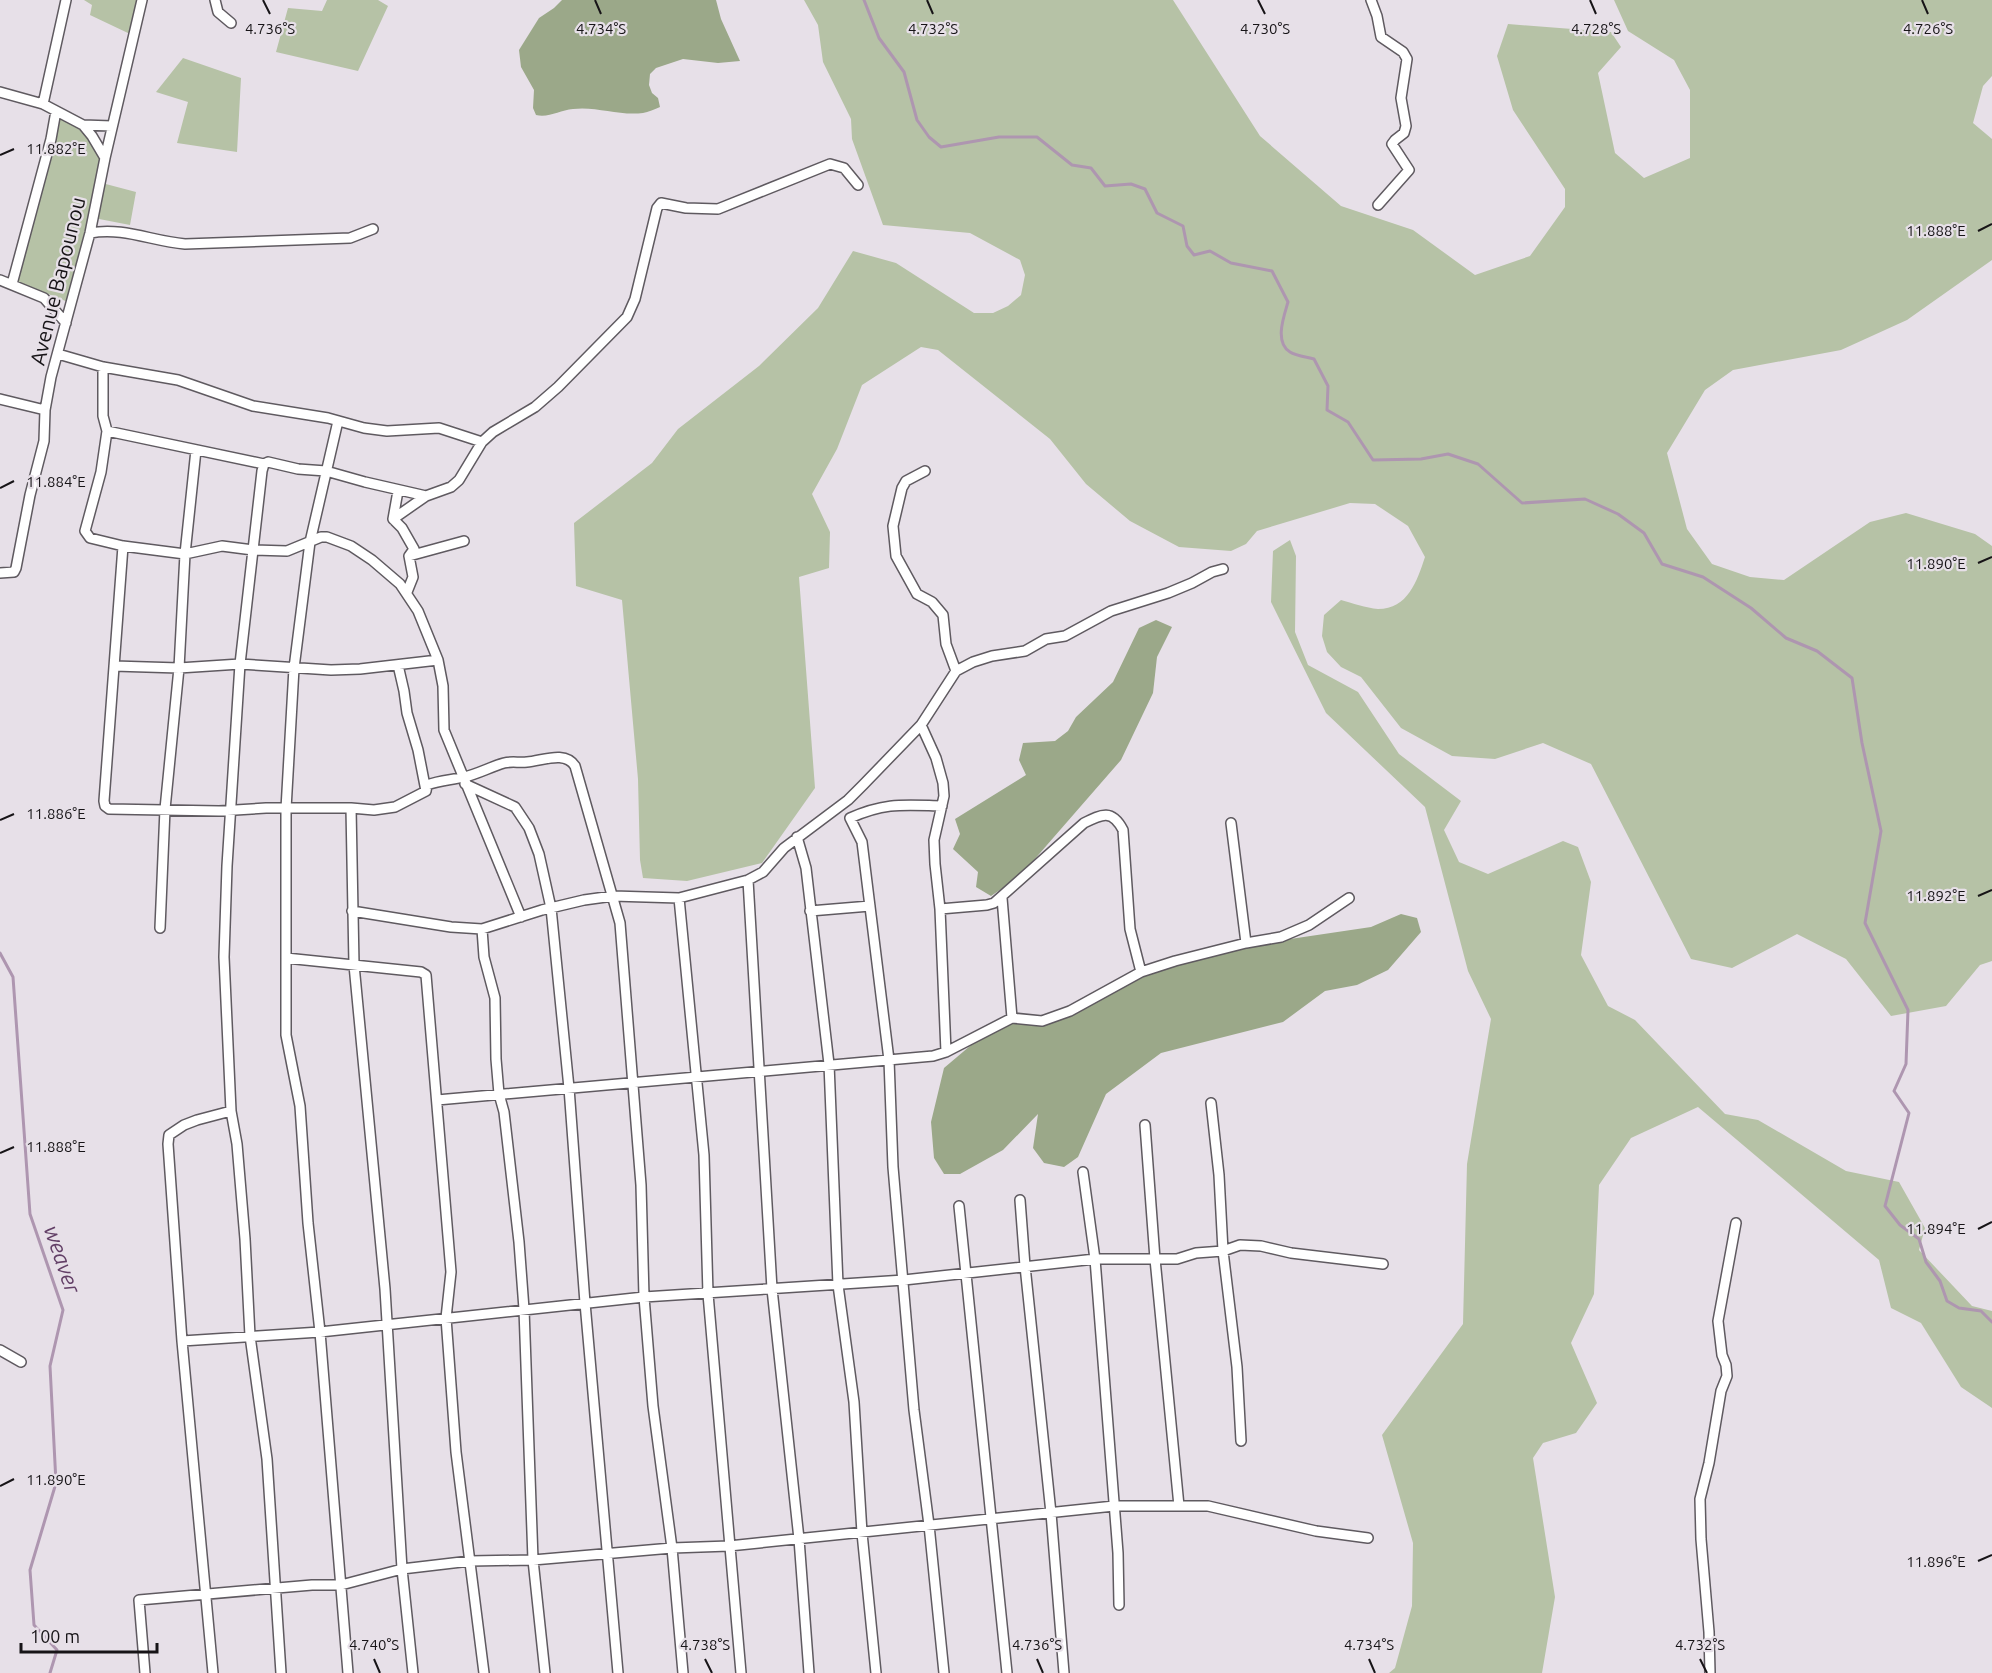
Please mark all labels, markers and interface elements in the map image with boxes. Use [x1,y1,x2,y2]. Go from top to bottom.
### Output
text: 4.736°S [245,20,295,37]
text: 4.734°S [576,20,626,37]
text: 4.732°S [908,20,958,37]
text: 4.730°S [1240,20,1290,37]
text: 4.728°S [1571,20,1621,37]
text: 4.726°S [1903,20,1953,37]
text: 11.882°E [26,140,86,157]
street label: Avenue Bapounou [24,194,90,368]
text: 11.888°E [1906,222,1966,239]
text: 11.884°E [26,473,86,490]
text: 11.890°E [1906,555,1966,572]
text: 11.886°E [26,805,86,822]
text: 11.892°E [1906,887,1966,904]
text: 11.888°E [26,1138,86,1155]
text: 11.894°E [1906,1220,1966,1237]
water label: weaver [40,1222,86,1297]
text: 11.890°E [26,1471,86,1488]
text: 11.896°E [1906,1553,1966,1570]
scale bar [21,1616,158,1654]
text: 100 m [30,1626,80,1646]
text: 4.740°S [349,1636,399,1653]
text: 4.738°S [680,1636,730,1653]
text: 4.736°S [1012,1636,1062,1653]
text: 4.734°S [1344,1636,1394,1653]
text: 4.732°S [1675,1636,1725,1653]

